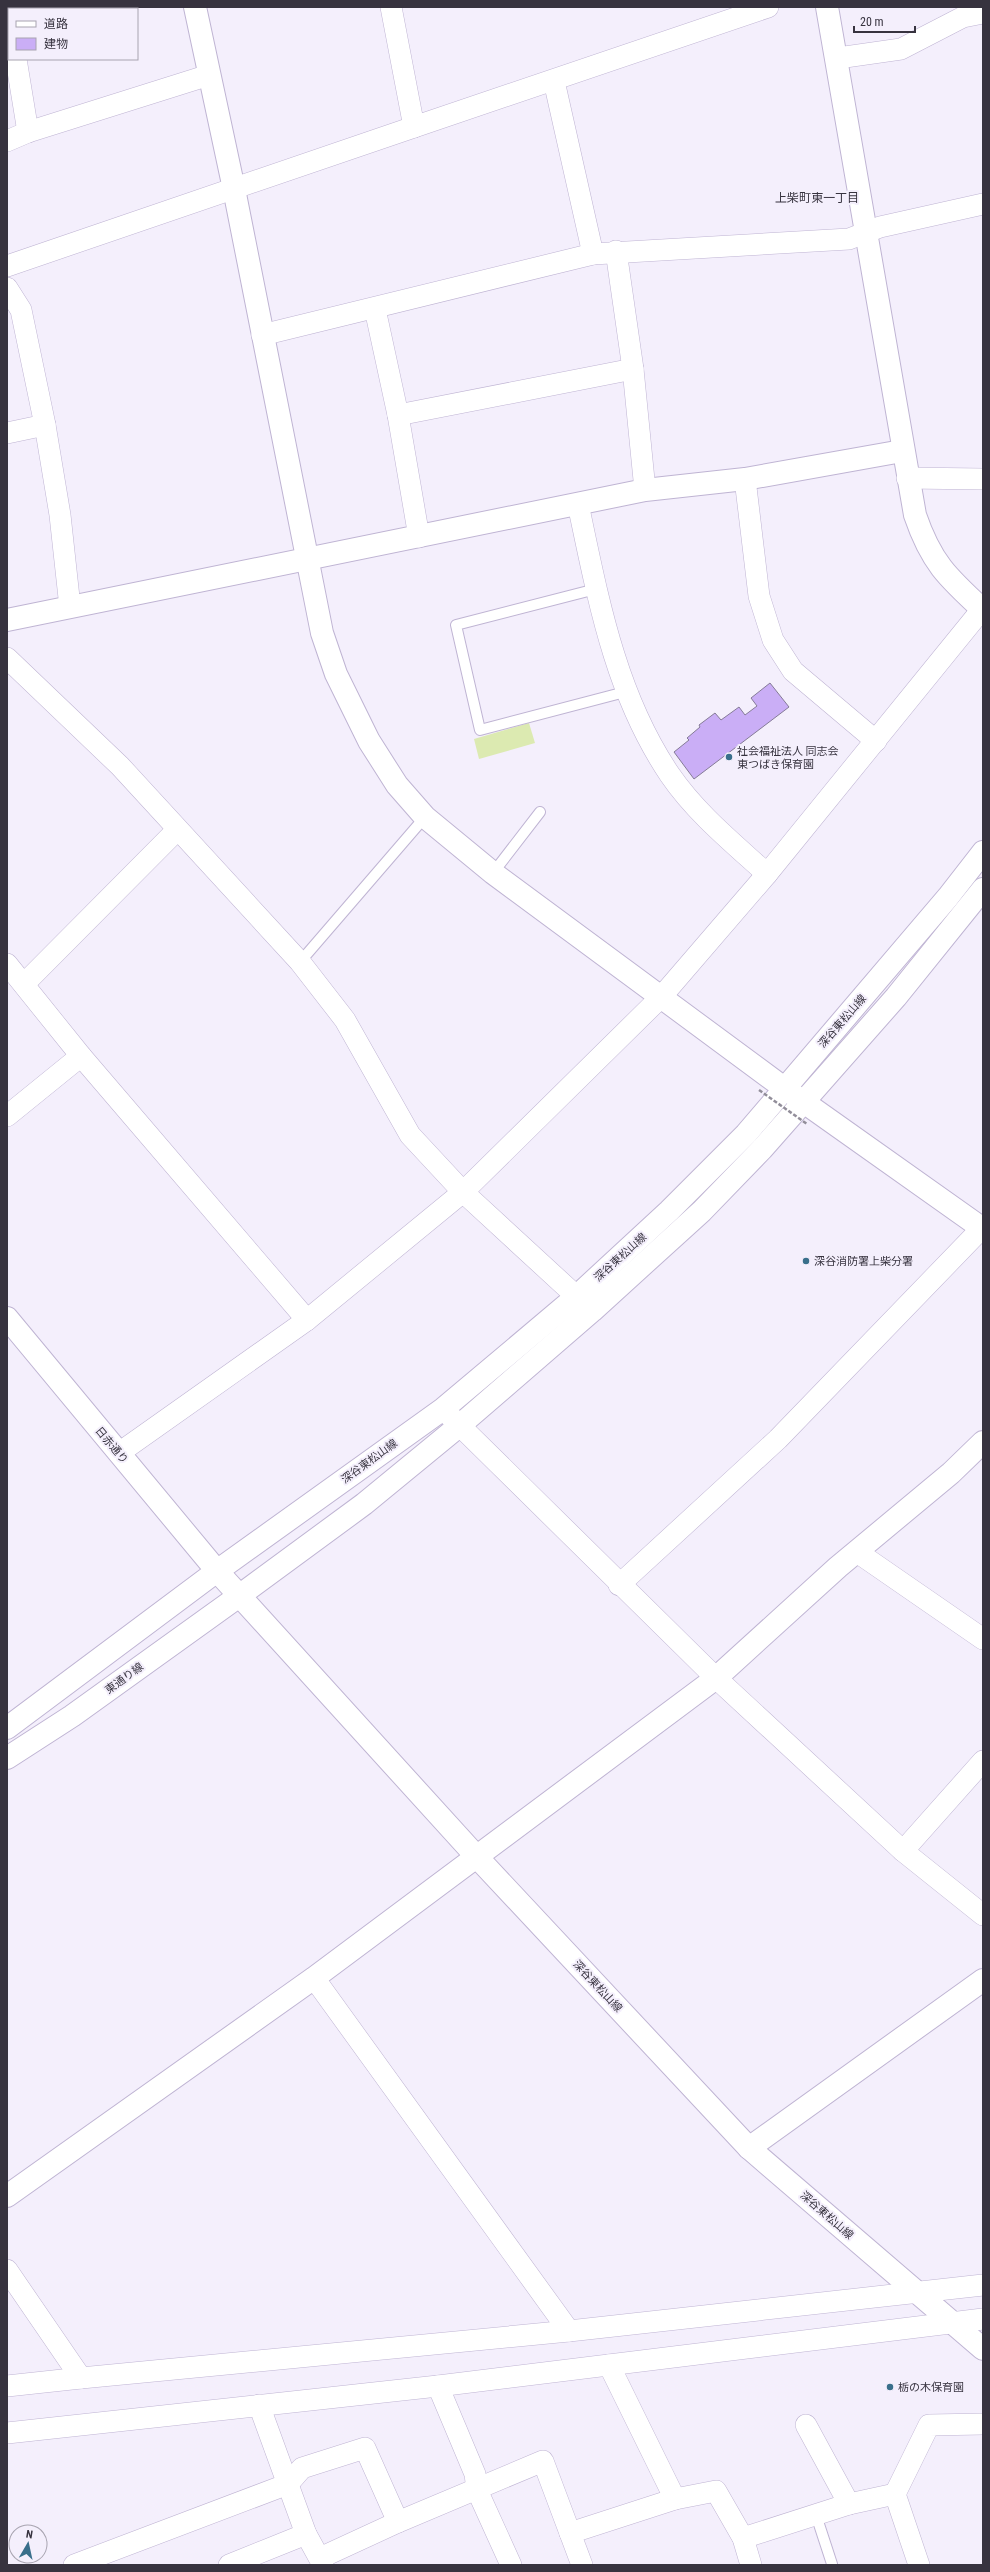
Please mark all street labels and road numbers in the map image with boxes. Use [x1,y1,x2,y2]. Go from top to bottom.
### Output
street label: 深谷東松山線 [816,992,869,1050]
street label: 深谷東松山線 [591,1230,649,1284]
street label: 日赤通り [92,1424,131,1466]
street label: 深谷東松山線 [339,1437,400,1486]
street label: 東通り線 [103,1660,146,1697]
street label: 深谷東松山線 [570,1958,625,2015]
street label: 深谷東松山線 [798,2189,856,2242]

